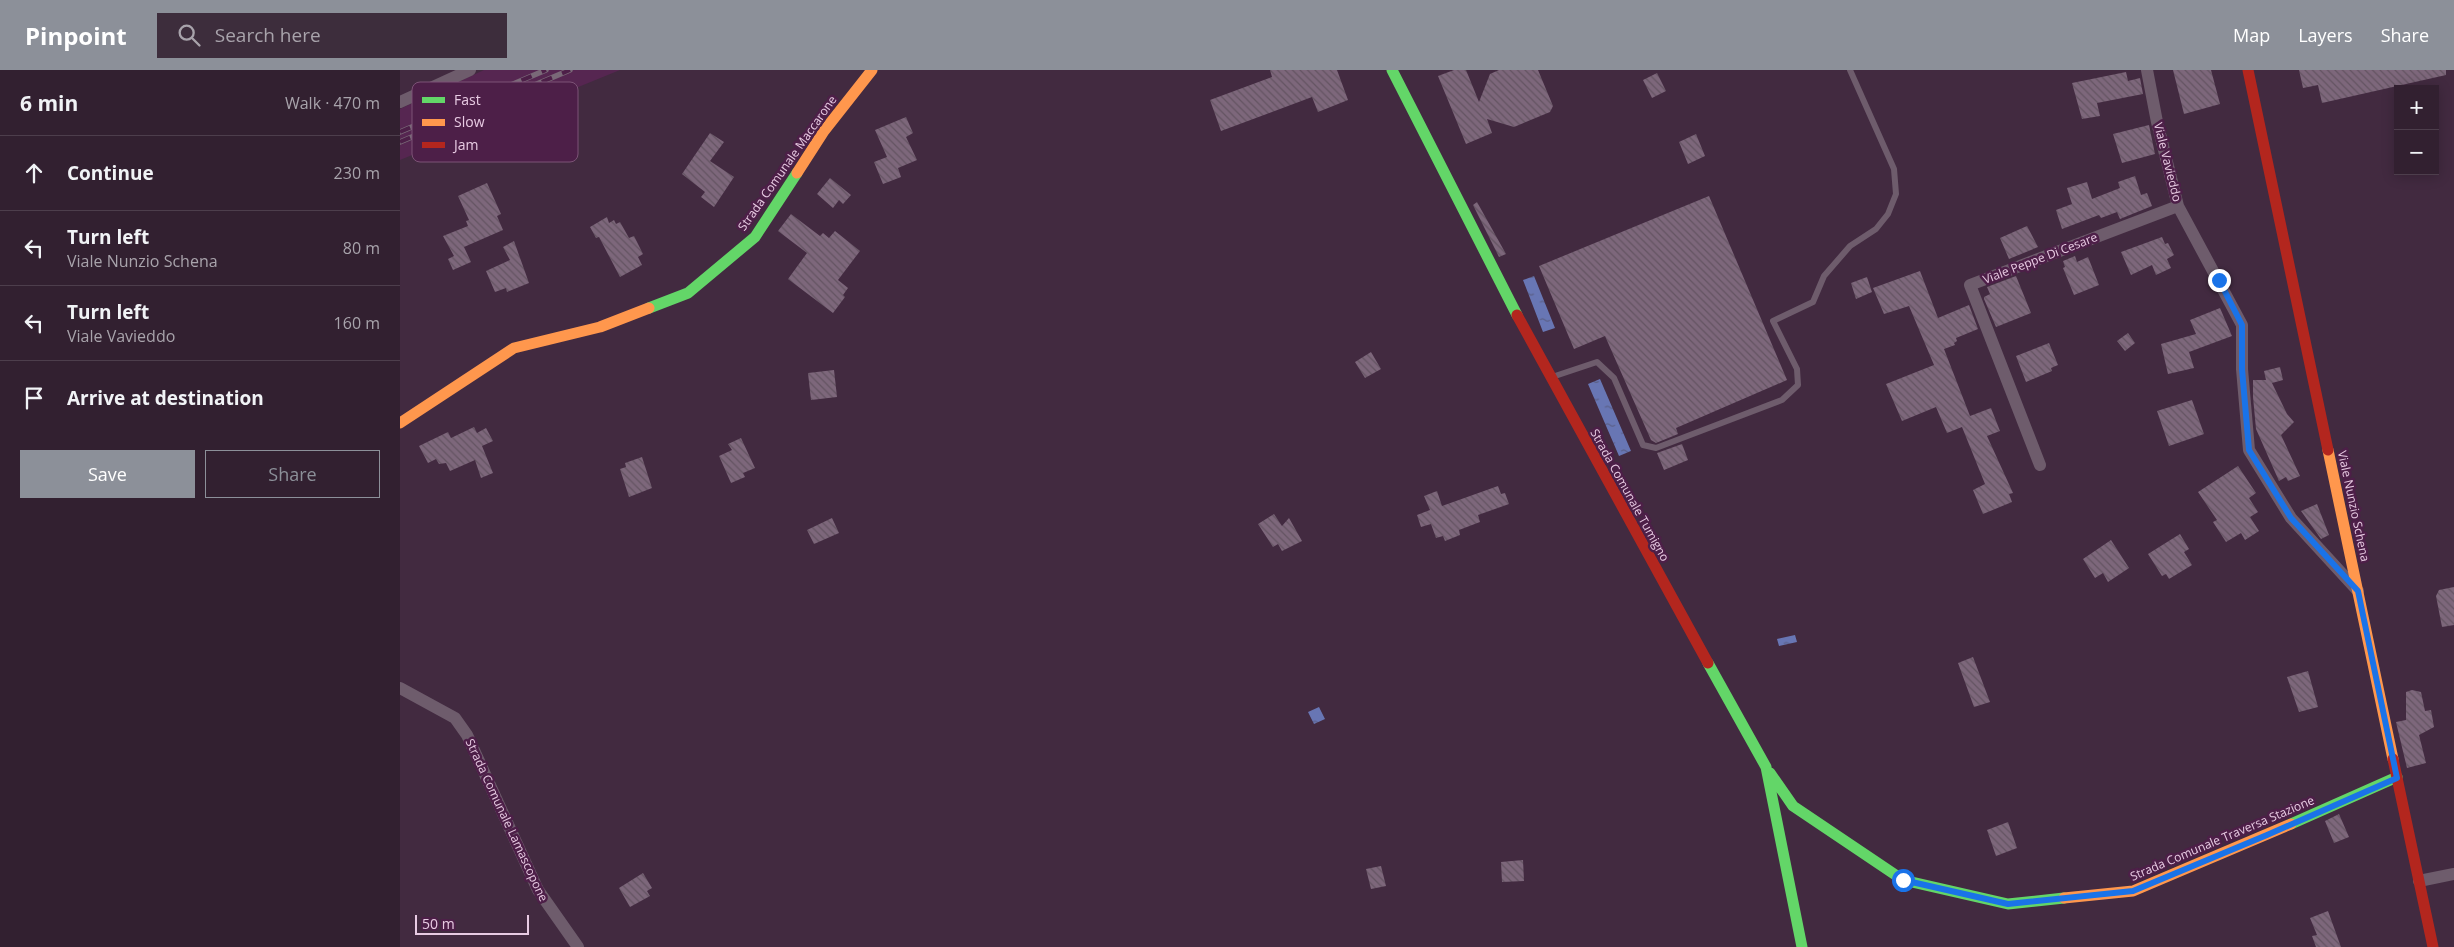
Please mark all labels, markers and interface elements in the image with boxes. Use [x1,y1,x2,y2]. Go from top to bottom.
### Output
search box [157,13,507,58]
text: Pinpoint [25,19,127,52]
icon: search [175,21,203,49]
text: Search here [215,22,321,48]
text: Map [2233,23,2270,47]
text: Layers [2298,23,2353,47]
text: Share [2381,23,2429,47]
legend [412,82,578,162]
map controls [2394,85,2439,175]
button: + [2394,85,2439,130]
text: 6 min [20,89,78,117]
text: Fast [454,90,481,109]
text: Walk · 470 m [285,92,380,114]
street label: Strada Comunale Maccarone [734,92,840,234]
text: Slow [454,112,485,131]
street label: Viale Vavieddo [2150,121,2186,203]
button: − [2394,130,2439,175]
text: Jam [452,135,479,154]
icon: ahead [20,159,48,187]
text: Continue [67,160,154,186]
text: 230 m [334,162,380,184]
text: Turn left [67,224,149,250]
street label: Viale Peppe Di Cesare [1980,228,2100,288]
icon: left [20,234,48,262]
text: 80 m [343,237,380,259]
text: Viale Nunzio Schena [67,250,218,272]
route end [2208,269,2231,292]
text: Turn left [67,299,149,325]
icon: left [20,309,48,337]
text: 160 m [334,312,380,334]
text: Viale Vavieddo [67,325,175,347]
icon: arrive [20,384,48,412]
text: Arrive at destination [67,385,264,411]
street label: Strada Comunale Tumigno [1586,426,1674,564]
street label: Viale Nunzio Schena [2334,449,2374,563]
button: Save [20,450,195,498]
button: Share [205,450,380,498]
street label: Strada Comunale Lamascopone [462,736,552,904]
street label: Strada Comunale Traversa Stazione [2127,791,2317,885]
route start [1892,869,1915,892]
scale bar [415,912,529,935]
text: 50 m [422,914,455,933]

